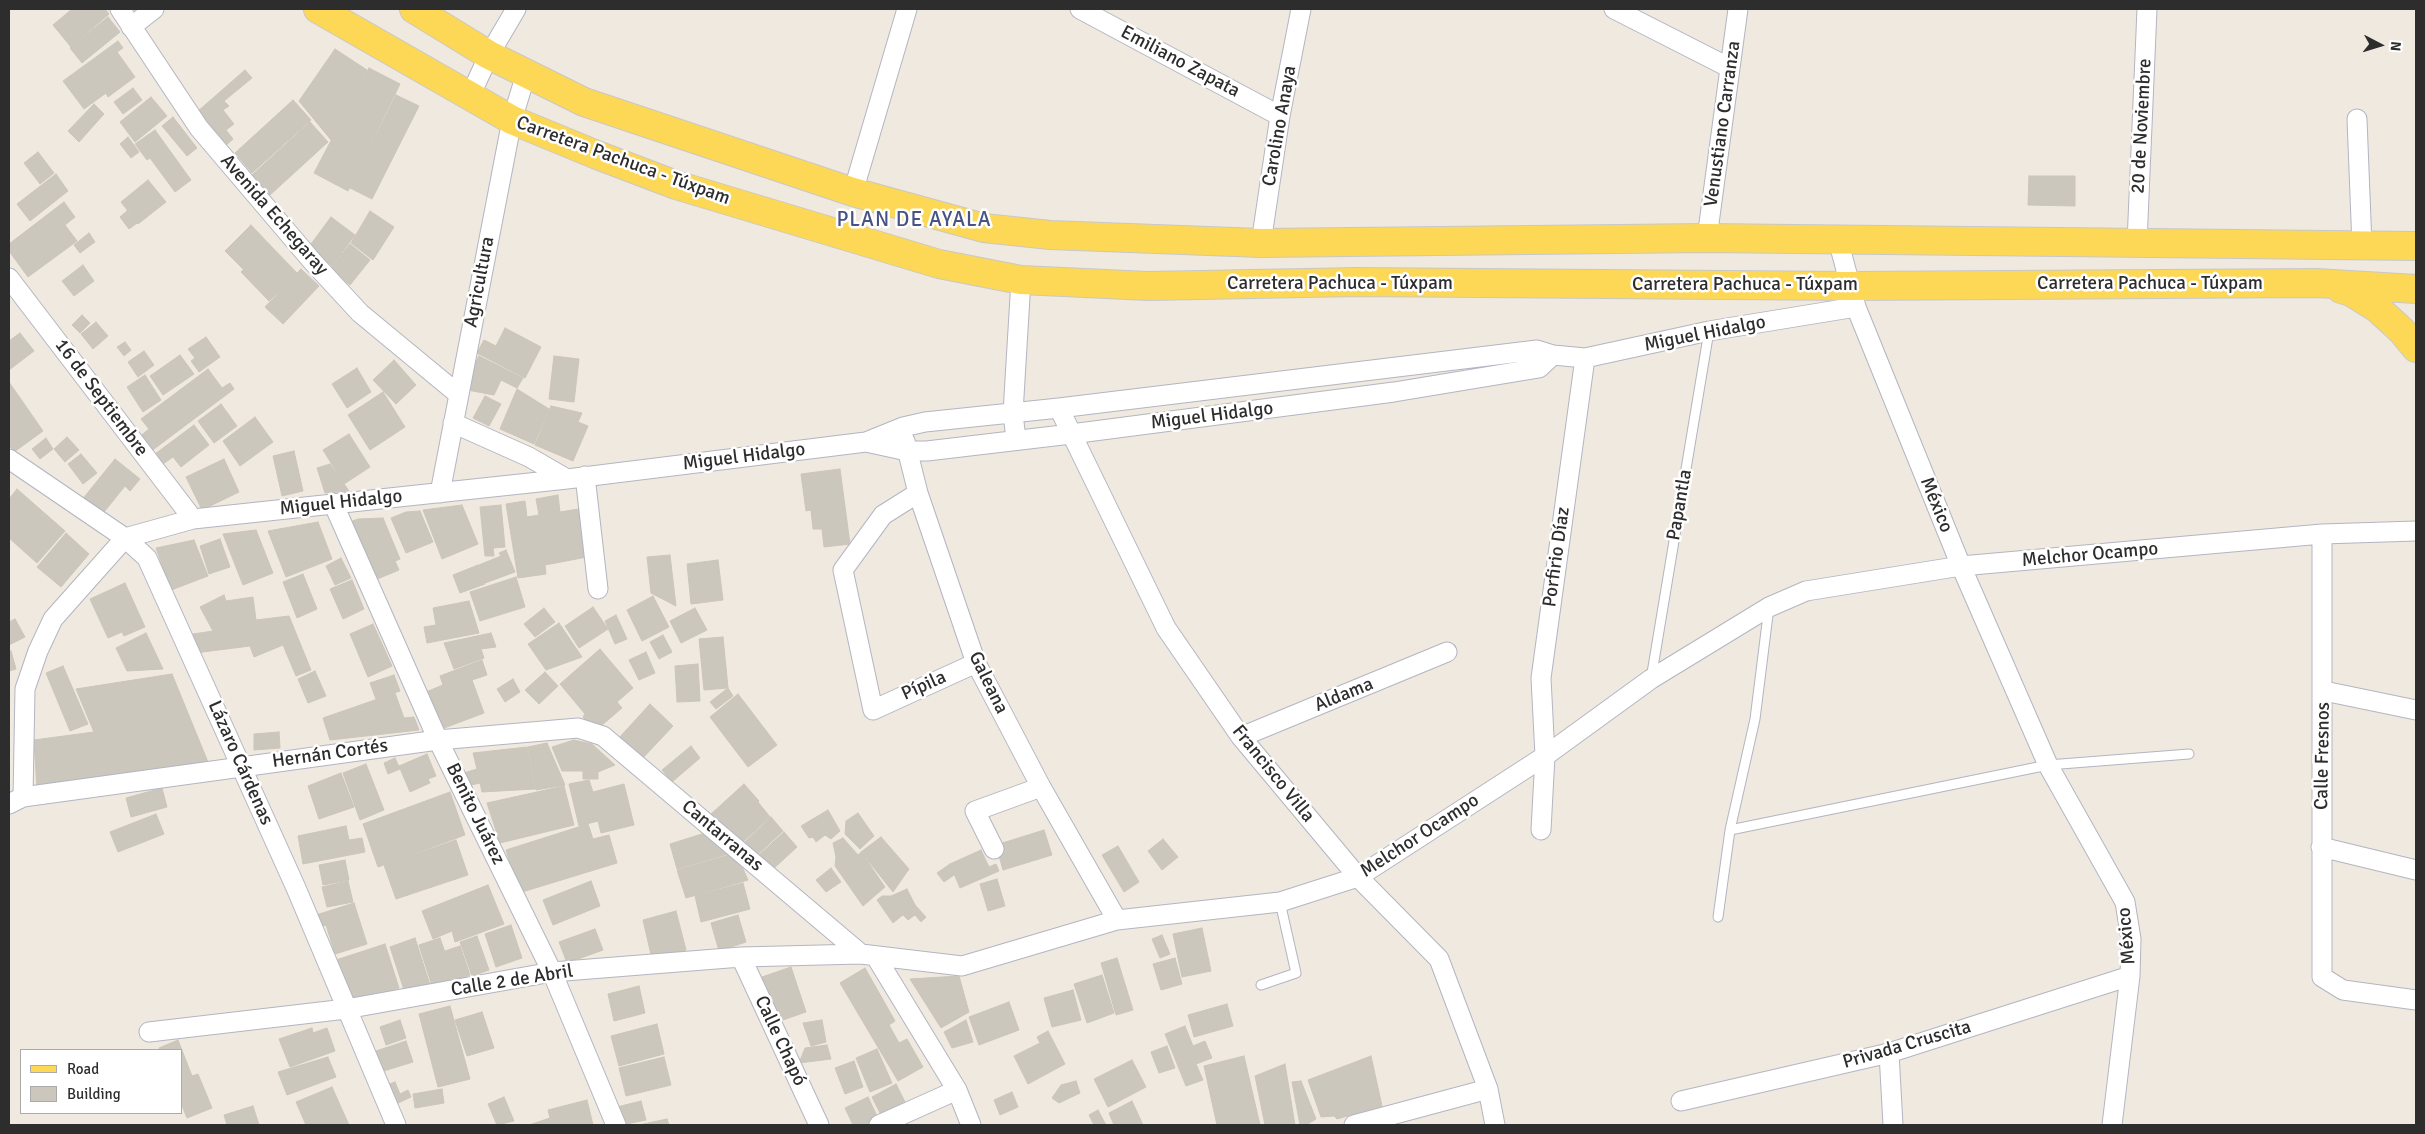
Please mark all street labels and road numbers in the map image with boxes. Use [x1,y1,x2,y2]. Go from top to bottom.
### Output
street label: Emiliano Zapata [1117,21,1243,103]
street label: Venustiano Carranza [1700,39,1746,209]
street label: 20 de Noviembre [2127,58,2157,194]
street label: Carolino Anaya [1258,64,1302,188]
street label: Carretera Pachuca - Túxpam [513,112,733,210]
street label: Avenida Echegaray [215,150,333,280]
street label: Agricultura [460,235,500,329]
street label: Carretera Pachuca - Túxpam [1227,273,1453,295]
street label: Carretera Pachuca - Túxpam [2037,273,2263,295]
street label: Carretera Pachuca - Túxpam [1632,274,1858,296]
street label: Miguel Hidalgo [1642,311,1768,357]
street label: 16 de Septiembre [49,335,153,461]
street label: Miguel Hidalgo [1149,397,1275,435]
street label: Miguel Hidalgo [681,438,807,476]
street label: Papantla [1663,468,1697,542]
street label: México [1915,474,1957,536]
street label: Miguel Hidalgo [279,485,403,521]
street label: Porfirio Díaz [1539,505,1575,609]
street label: Melchor Ocampo [2021,538,2159,572]
street label: Galeana [963,648,1013,718]
street label: Pípila [898,666,950,706]
street label: Aldama [1311,673,1377,717]
street label: Lázaro Cárdenas [202,697,278,829]
street label: Calle Fresnos [2311,702,2335,810]
street label: Francisco Villa [1227,721,1319,827]
street label: Hernán Cortés [271,735,389,773]
street label: Benito Juárez [441,760,509,868]
street label: Melchor Ocampo [1356,789,1484,883]
street label: Cantarranas [677,795,767,877]
street label: México [2113,906,2141,966]
street label: Calle 2 de Abril [449,960,575,1002]
street label: Calle Chapó [749,992,811,1090]
street label: Privada Cruscita [1840,1016,1974,1074]

